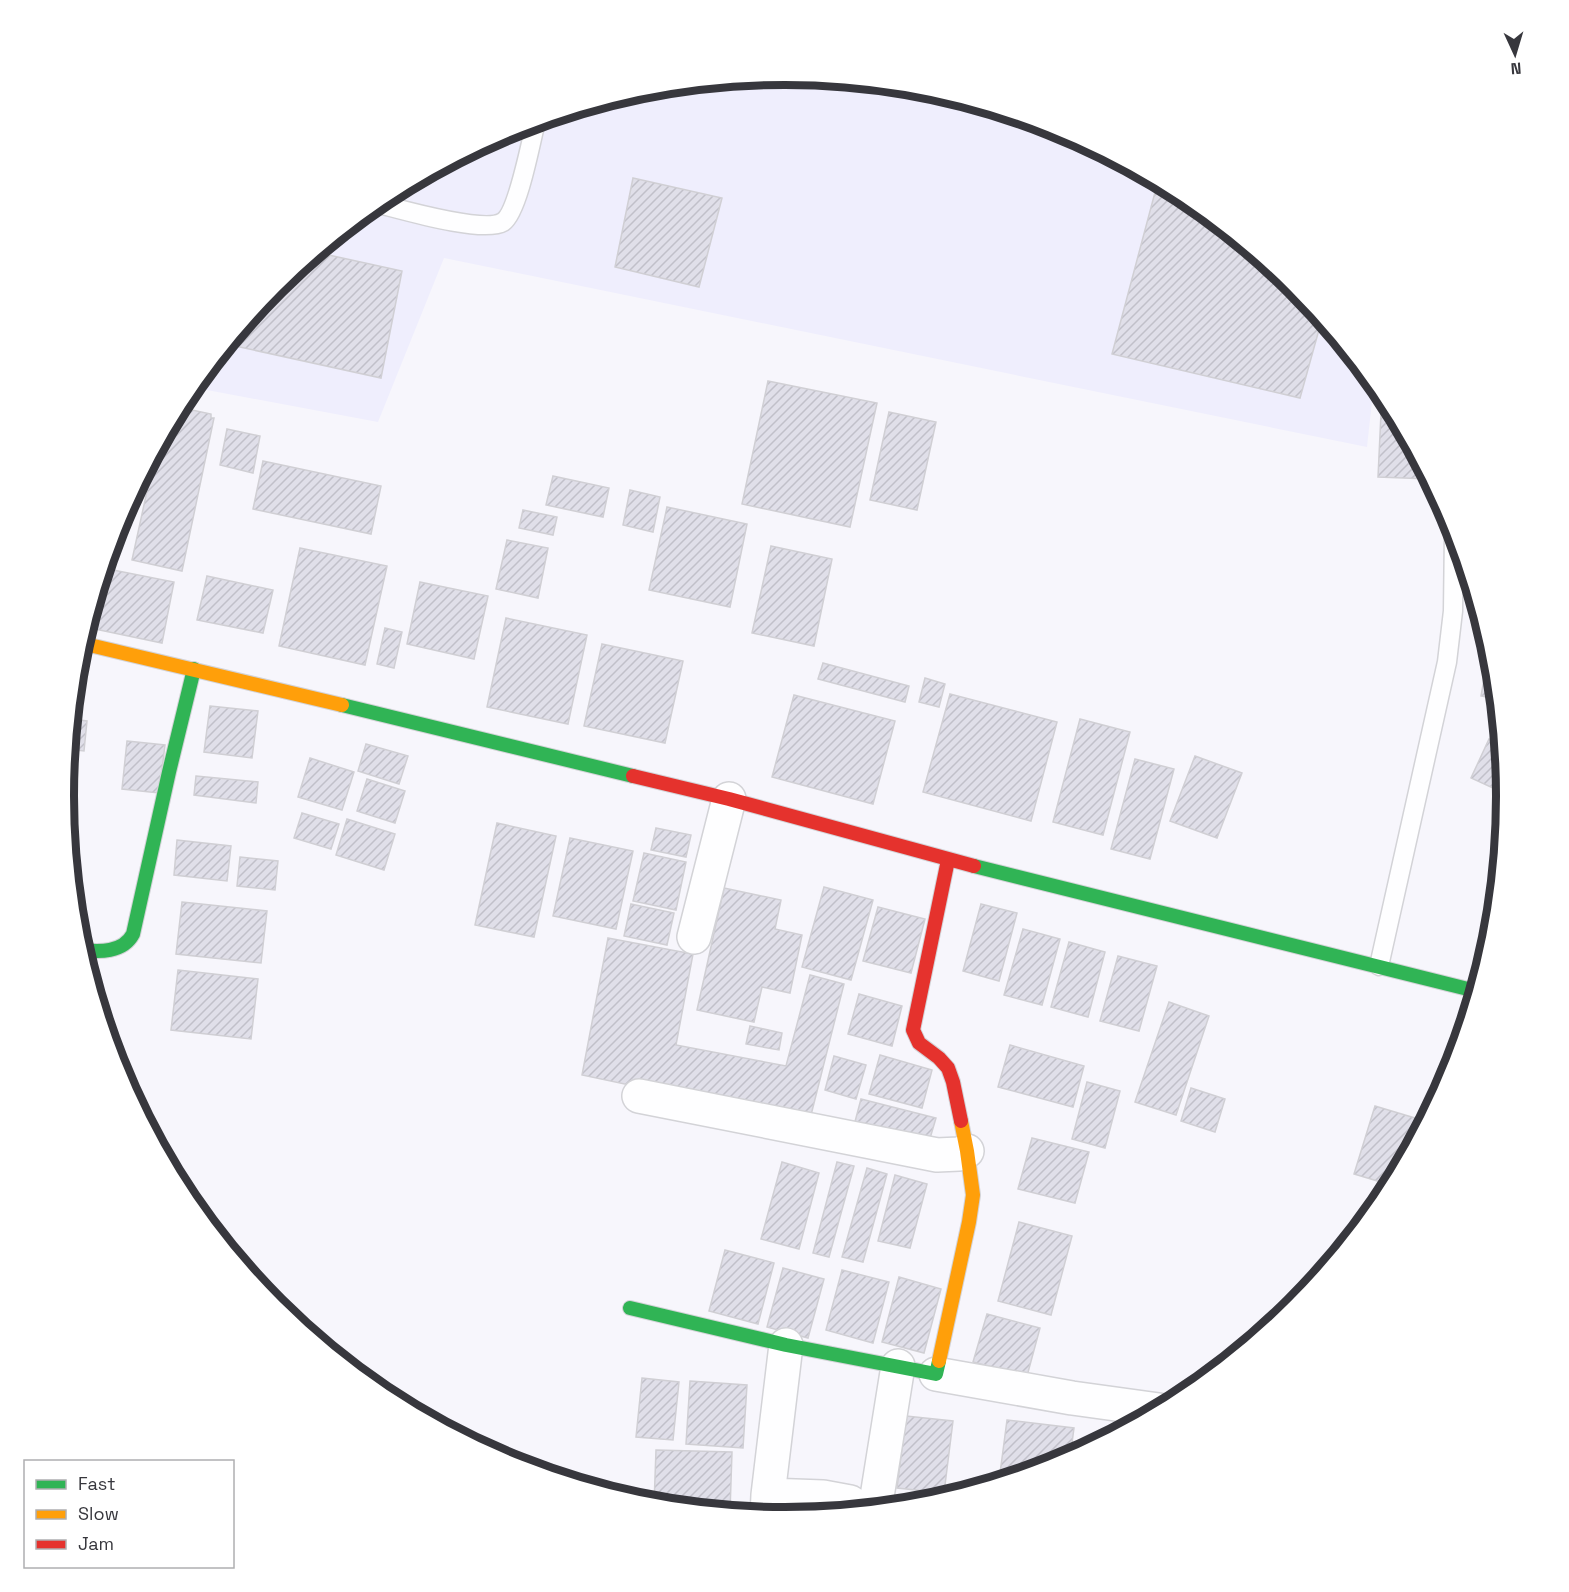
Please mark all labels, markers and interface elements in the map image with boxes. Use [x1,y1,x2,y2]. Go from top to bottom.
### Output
north arrow [1485,24,1545,84]
text: N [1510,58,1522,79]
legend [24,1460,234,1568]
text: Fast [78,1472,115,1495]
text: Slow [78,1502,119,1525]
text: Jam [78,1532,114,1555]

